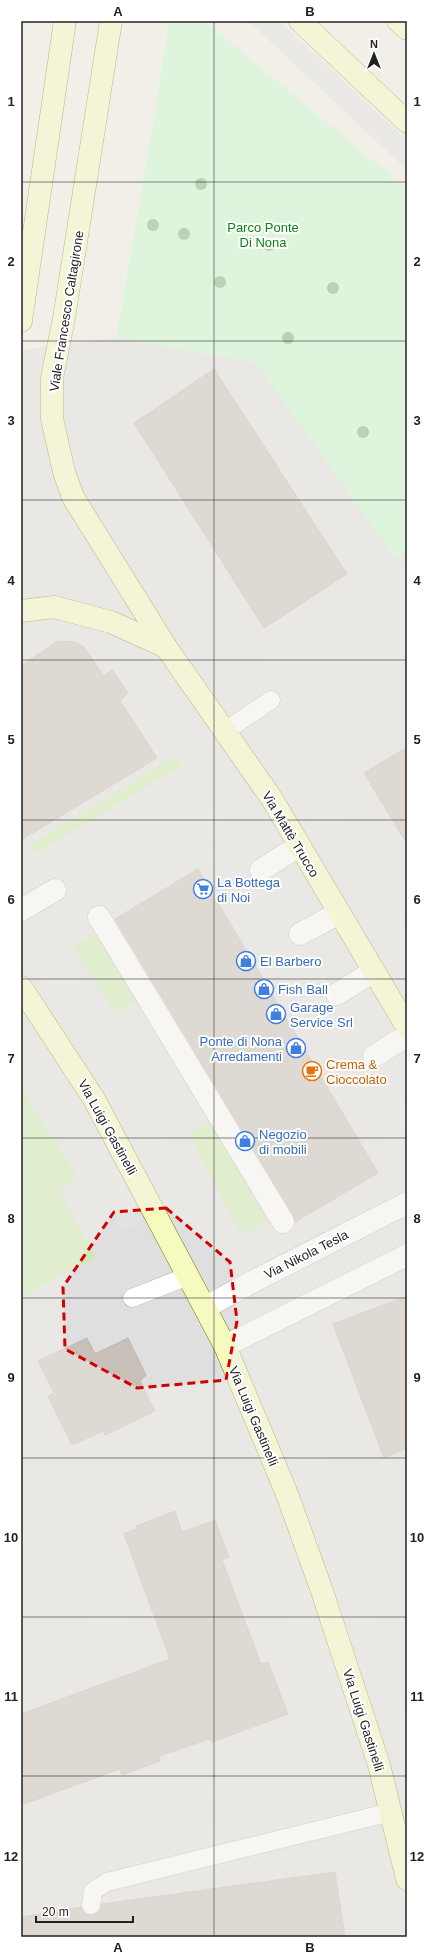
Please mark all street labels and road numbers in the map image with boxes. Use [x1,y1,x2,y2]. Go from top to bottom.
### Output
street label: Viale Francesco Caltagirone [46,229,87,393]
street label: Via Mattè Trucco [259,789,322,880]
street label: Via Luigi Gastinelli [75,1077,140,1178]
street label: Via Nikola Tesla [262,1227,351,1282]
street label: Via Luigi Gastinelli [226,1364,281,1468]
street label: Via Luigi Gastinelli [340,1667,387,1773]

